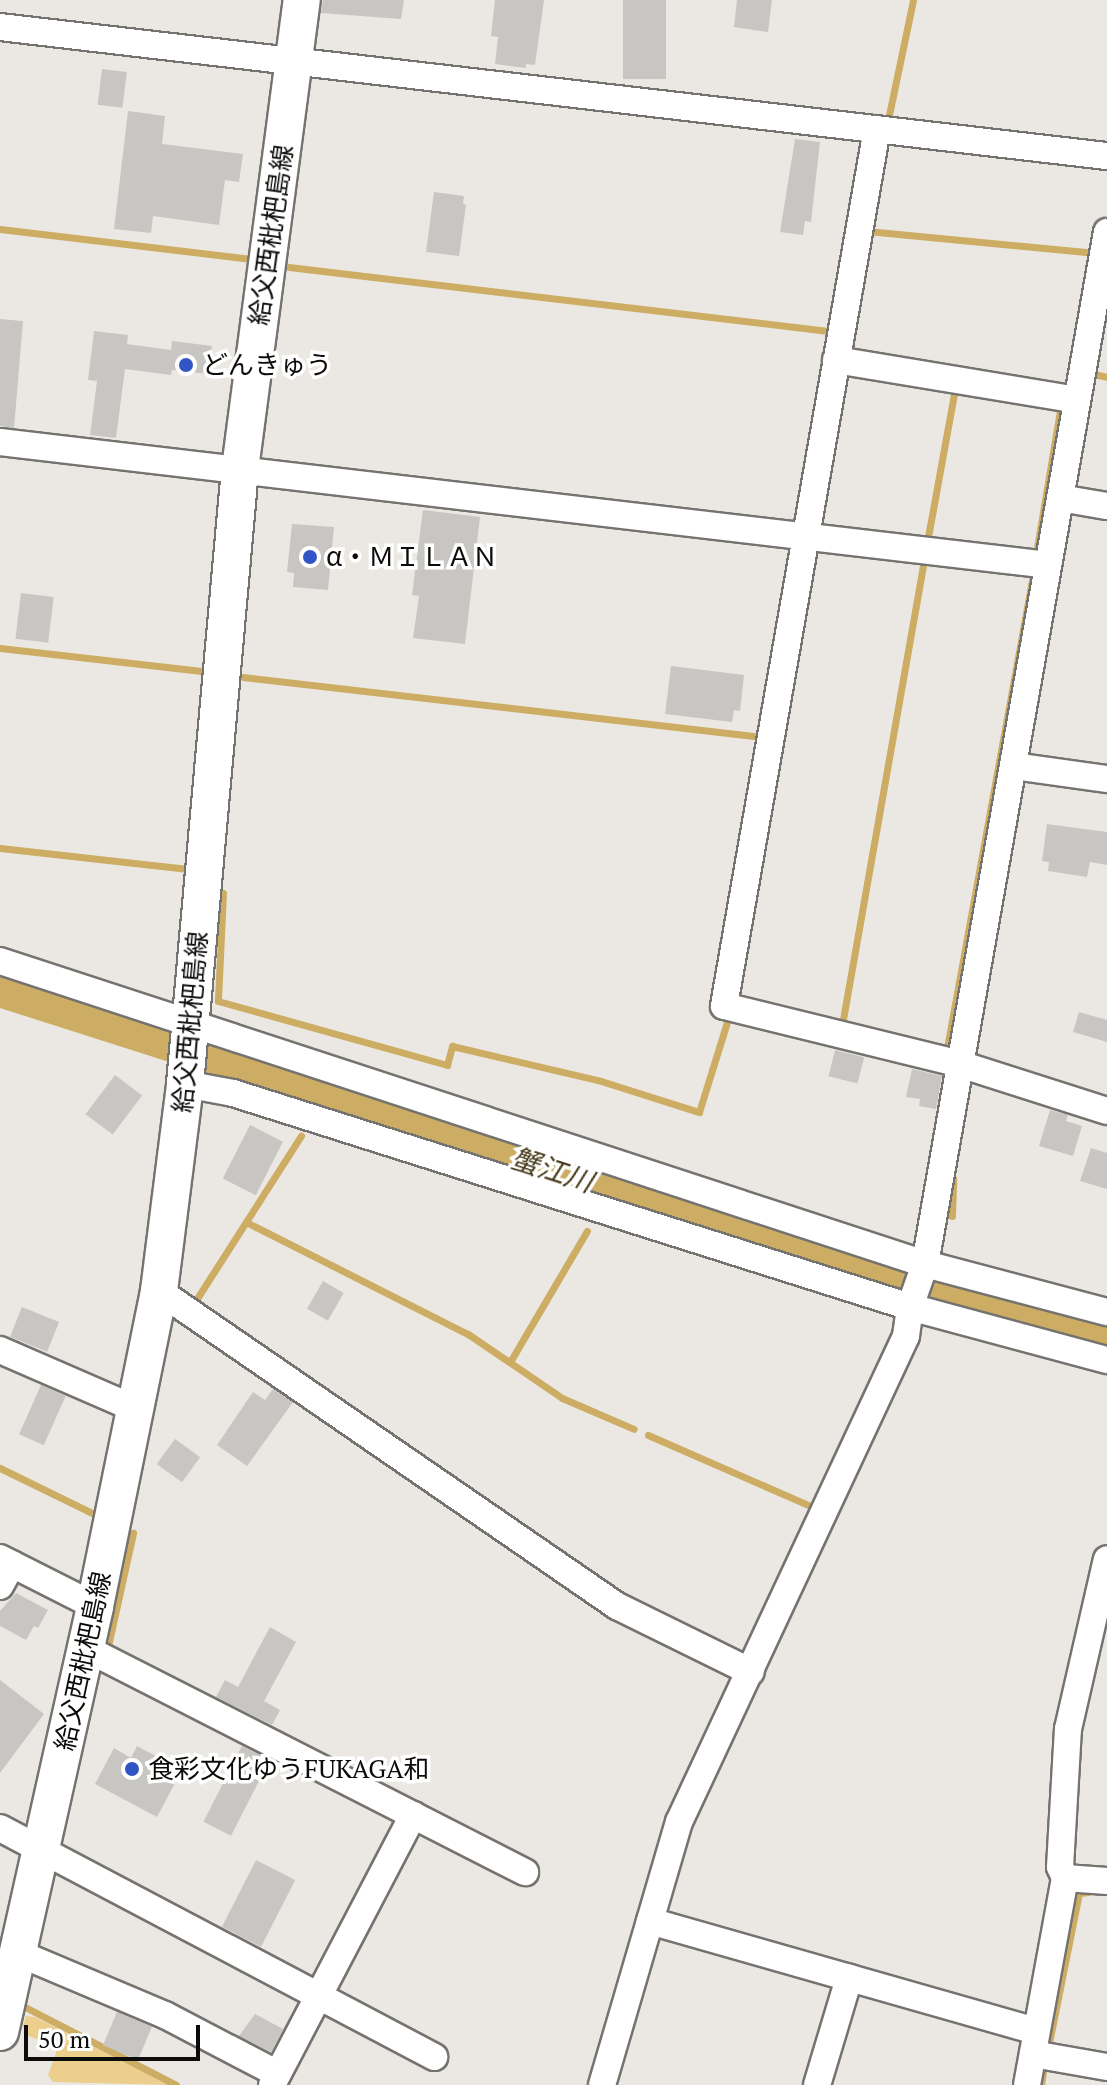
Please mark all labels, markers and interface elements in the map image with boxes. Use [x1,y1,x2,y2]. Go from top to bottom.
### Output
street label: 給父西枇杷島線 [243,143,299,327]
place label: どんきゅう [202,349,332,381]
marker: どんきゅう [177,356,195,374]
place label: α・ＭＩＬＡＮ [326,541,498,573]
marker: α・ＭＩＬＡＮ [301,548,319,566]
street label: 給父西枇杷島線 [167,930,213,1114]
water label: 蟹江川 [507,1141,597,1199]
street label: 給父西枇杷島線 [49,1569,117,1753]
place label: 食彩文化ゆうFUKAGA和 [148,1753,430,1785]
marker: 食彩文化ゆうFUKAGA和 [123,1760,141,1778]
scale bar [28,2009,204,2059]
text: 50 m [38,2023,90,2055]

